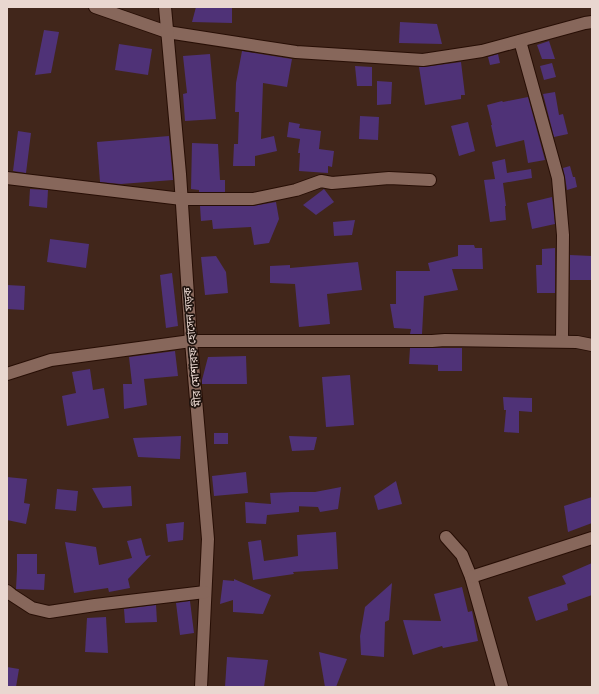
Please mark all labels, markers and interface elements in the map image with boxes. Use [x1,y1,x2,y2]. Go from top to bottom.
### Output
street label: মীর মোশারফ হোসেন সড়ক [179,287,205,408]

